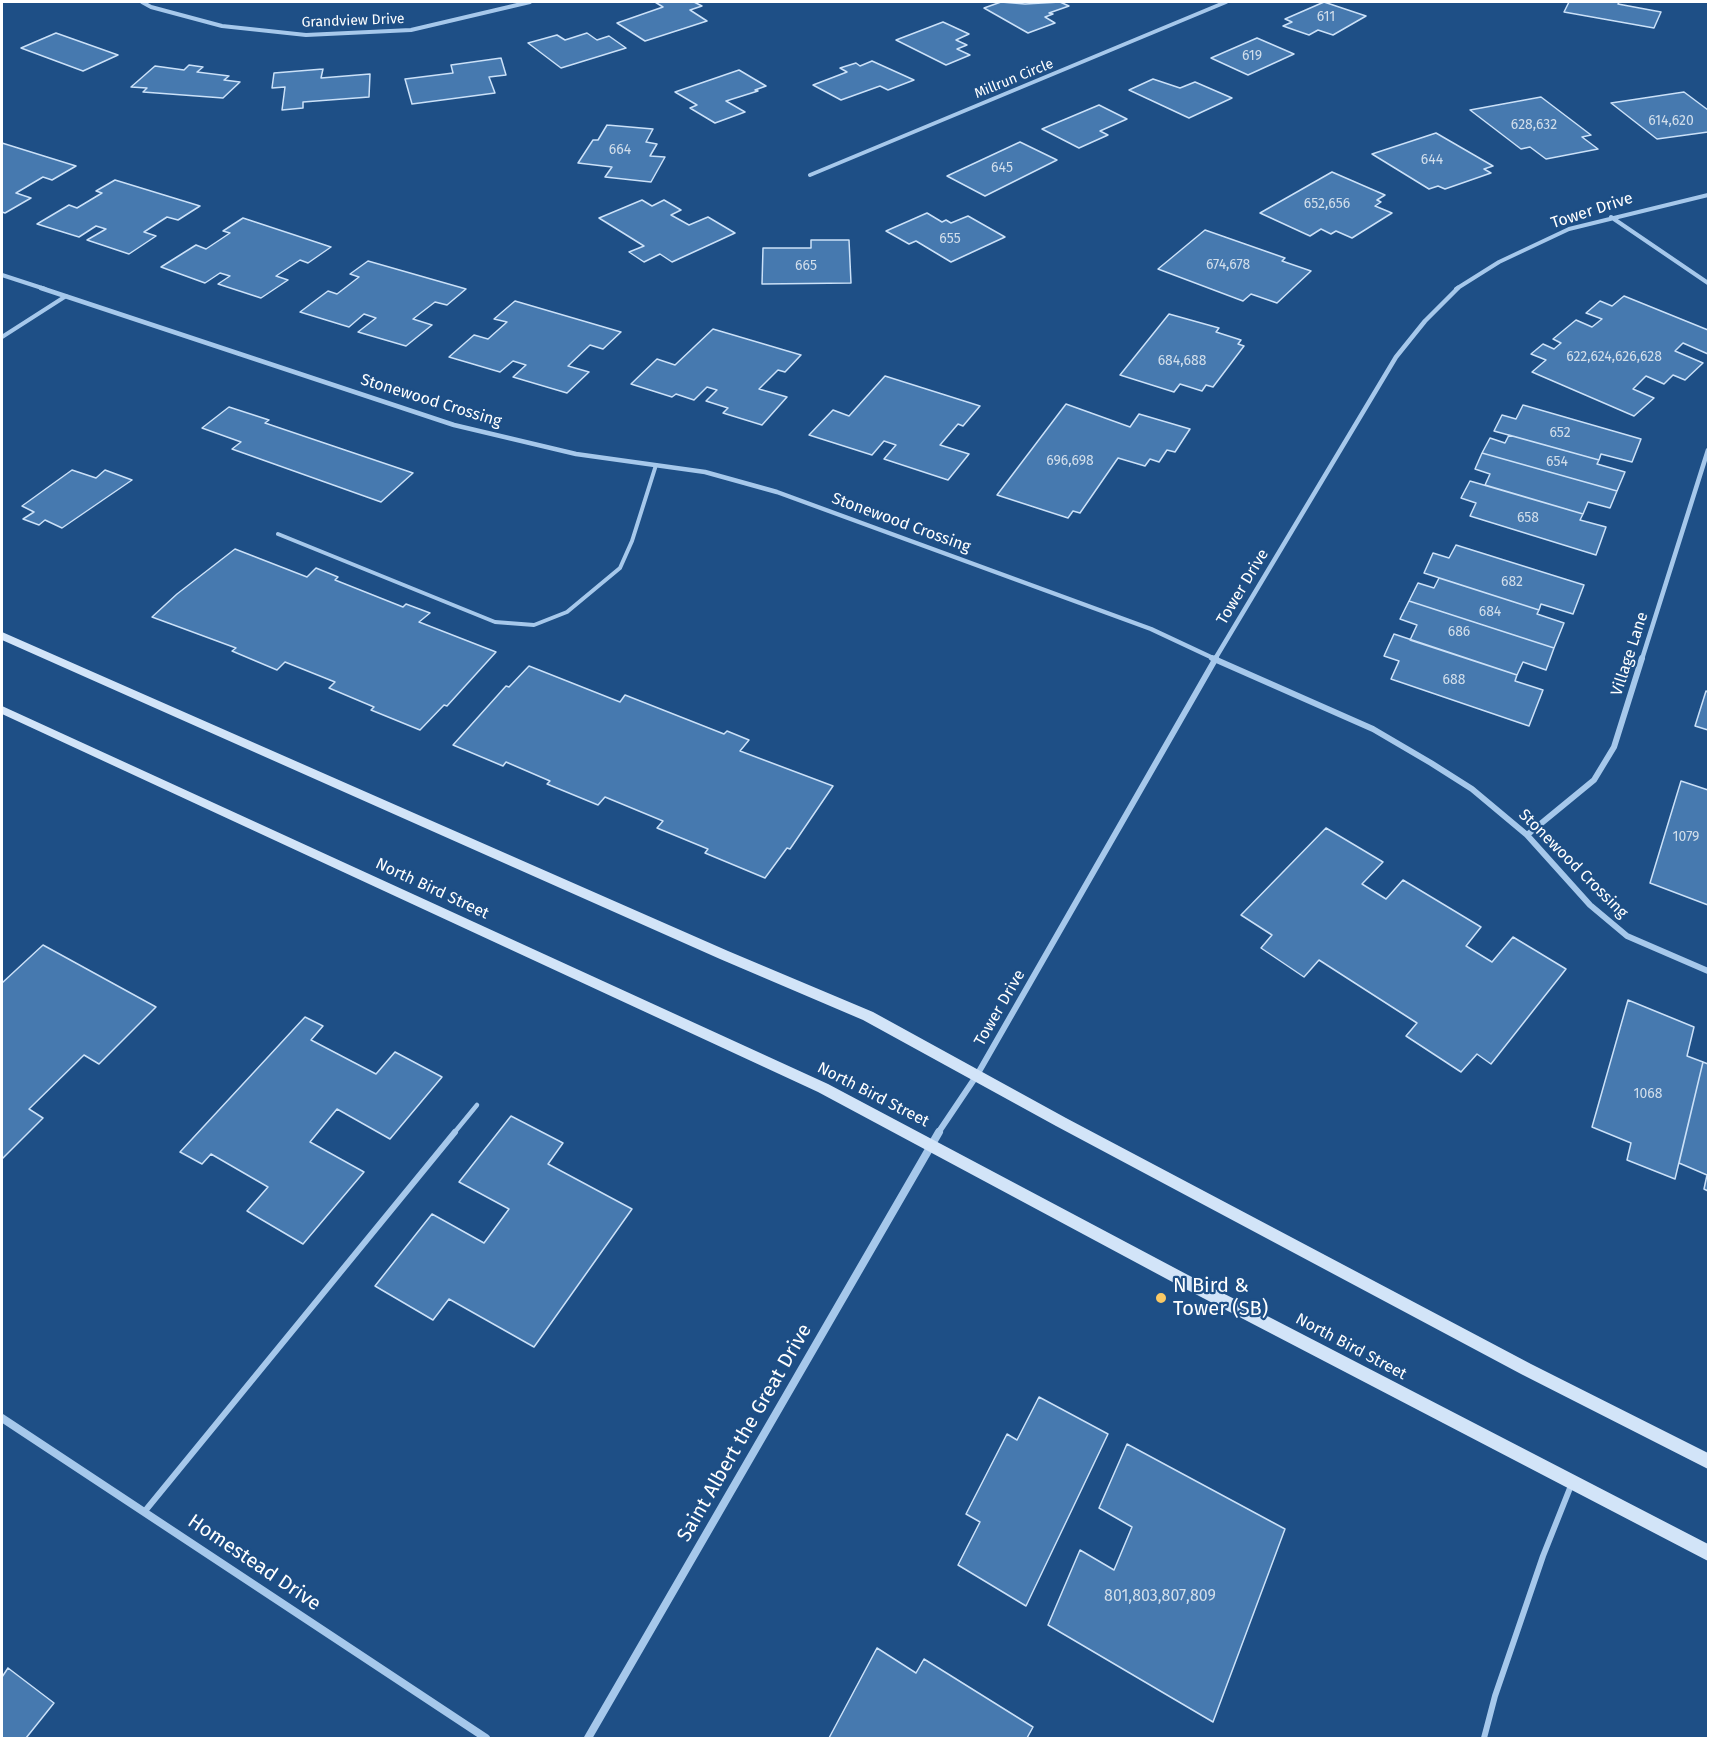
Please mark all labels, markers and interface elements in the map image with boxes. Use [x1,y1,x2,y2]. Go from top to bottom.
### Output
house number: 611 [1317,9,1335,25]
street label: Grandview Drive [301,11,405,31]
house number: 619 [1242,48,1262,64]
street label: Millrun Circle [972,56,1056,102]
house number: 614,620 [1648,113,1694,129]
house number: 628,632 [1511,117,1557,133]
house number: 664 [609,142,631,158]
house number: 644 [1421,152,1443,168]
house number: 645 [991,160,1013,176]
street label: Tower Drive [1549,189,1635,233]
house number: 652,656 [1304,196,1350,212]
house number: 655 [939,231,961,247]
house number: 674,678 [1206,257,1250,273]
house number: 665 [795,258,817,274]
house number: 622,624,626,628 [1566,349,1662,365]
house number: 684,688 [1158,353,1206,369]
street label: Stonewood Crossing [358,370,504,432]
house number: 652 [1549,425,1571,441]
house number: 696,698 [1046,453,1094,469]
house number: 654 [1546,454,1568,470]
street label: Stonewood Crossing [829,489,973,557]
house number: 658 [1517,510,1539,526]
street label: Tower Drive [1213,546,1273,628]
house number: 682 [1501,574,1523,590]
house number: 684 [1479,604,1501,620]
street label: Village Lane [1607,610,1653,698]
house number: 686 [1448,624,1470,640]
house number: 688 [1443,672,1465,688]
street label: Stonewood Crossing [1514,805,1632,923]
house number: 1079 [1673,829,1699,845]
street label: North Bird Street [372,854,492,924]
street label: Tower Drive [970,966,1030,1050]
street label: North Bird Street [814,1059,932,1131]
house number: 1068 [1633,1086,1663,1102]
place label: N Bird & Tower (SB) [1173,1274,1268,1321]
marker: N Bird & Tower (SB) [1154,1291,1168,1305]
street label: North Bird Street [1292,1310,1410,1384]
street label: Saint Albert the Great Drive [673,1320,817,1546]
street label: Homestead Drive [183,1510,325,1616]
house number: 801,803,807,809 [1104,1587,1216,1607]

